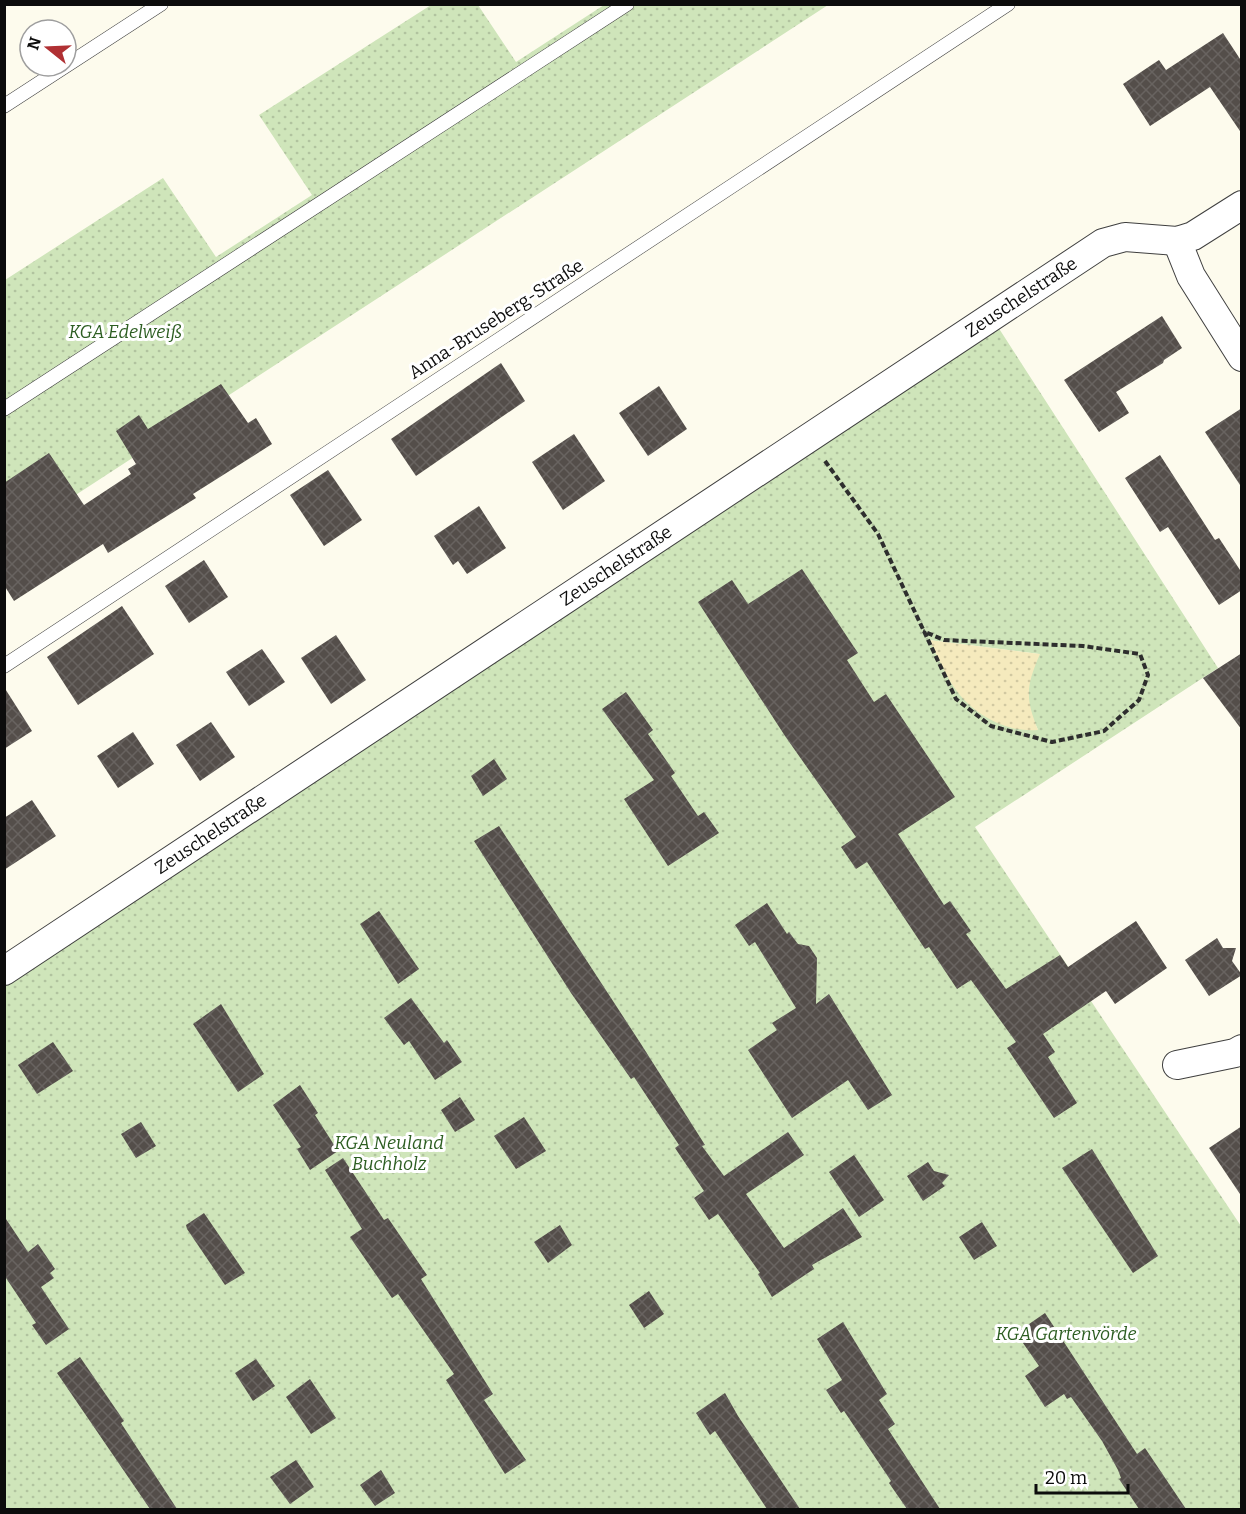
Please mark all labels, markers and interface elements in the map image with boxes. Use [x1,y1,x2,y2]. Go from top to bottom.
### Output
north arrow [18,18,78,78]
text: N [23,35,45,52]
street label: Zeuschelstraße [961,252,1081,342]
street label: Anna-Bruseberg-Straße [405,254,587,384]
park label: KGA Edelweiß [68,321,182,343]
street label: Zeuschelstraße [556,521,676,611]
street label: Zeuschelstraße [151,789,271,879]
park label: KGA Neuland Buchholz [334,1132,444,1175]
park label: KGA Gartenvörde [995,1323,1137,1345]
scale bar [1036,1457,1128,1495]
text: 20 m [1045,1467,1087,1489]

